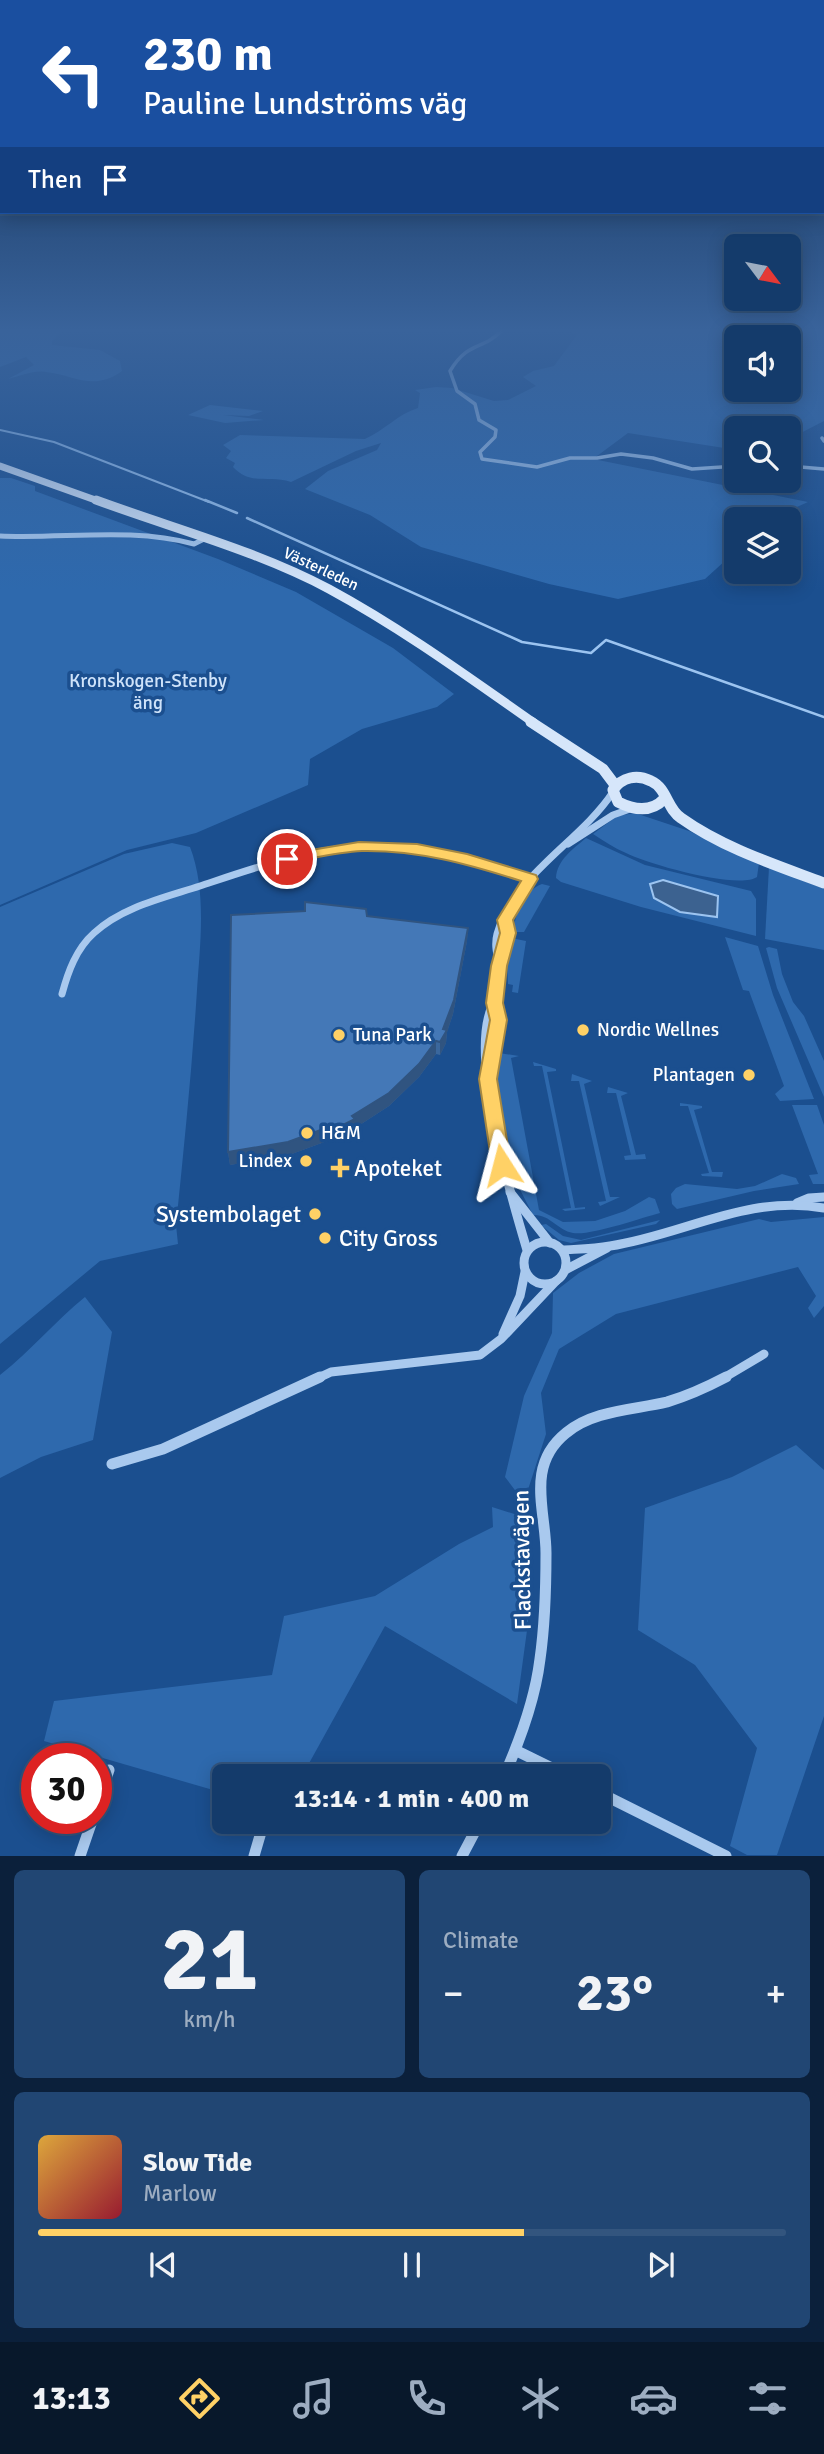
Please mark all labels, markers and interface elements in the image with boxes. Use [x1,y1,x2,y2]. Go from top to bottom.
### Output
text: 230 m [143,24,273,84]
icon: left [28,28,119,119]
text: Pauline Lundströms väg [143,84,468,123]
icon: arrive [96,161,134,199]
text: Then [28,164,82,196]
north arrow [724,234,802,312]
map controls [724,234,801,584]
button: sound [724,325,801,402]
button: search [724,416,801,493]
button: layers [724,507,801,584]
street label: Västerleden [280,543,362,595]
park label: Kronskogen-Stenby äng [69,669,227,715]
pin [257,829,317,889]
icon: arrive [268,840,306,878]
place label: Nordic Wellnes [597,1018,719,1042]
marker: Nordic Wellnes [575,1022,591,1038]
place label: Tuna Park [353,1023,432,1047]
marker: Tuna Park [331,1027,347,1043]
place label: Plantagen [652,1063,735,1087]
marker: Plantagen [741,1067,757,1083]
place label: H&M [321,1121,361,1145]
marker: H&M [299,1125,315,1141]
position arrow [465,1128,539,1202]
place label: Lindex [239,1149,292,1173]
marker: Lindex [298,1153,314,1169]
place label: Apoteket [354,1154,442,1183]
marker: Apoteket [332,1160,348,1176]
place label: Systembolaget [156,1200,301,1229]
marker: Systembolaget [307,1206,323,1222]
place label: City Gross [339,1224,438,1253]
marker: City Gross [317,1230,333,1246]
street label: Flackstavägen [506,1490,538,1630]
speed limit sign: 30 [21,1743,112,1834]
text: 13:14 · 1 min · 400 m [294,1783,529,1815]
text: 21 [160,1903,259,2016]
text: Climate [443,1926,519,1955]
text: 23° [576,1961,653,2025]
text: − [443,1970,464,2017]
text: + [765,1970,786,2017]
text: km/h [183,2005,236,2034]
text: Slow Tide [143,2147,252,2179]
text: Marlow [143,2179,217,2208]
icon: previous [144,2246,182,2284]
icon: pause [393,2246,431,2284]
icon: next [642,2246,680,2284]
icon: directions [175,2374,224,2423]
icon: music [289,2374,338,2423]
icon: phone [402,2374,451,2423]
icon: climate [516,2374,565,2423]
icon: car [629,2374,678,2423]
icon: filters [743,2374,792,2423]
text: 13:13 [32,2379,111,2418]

